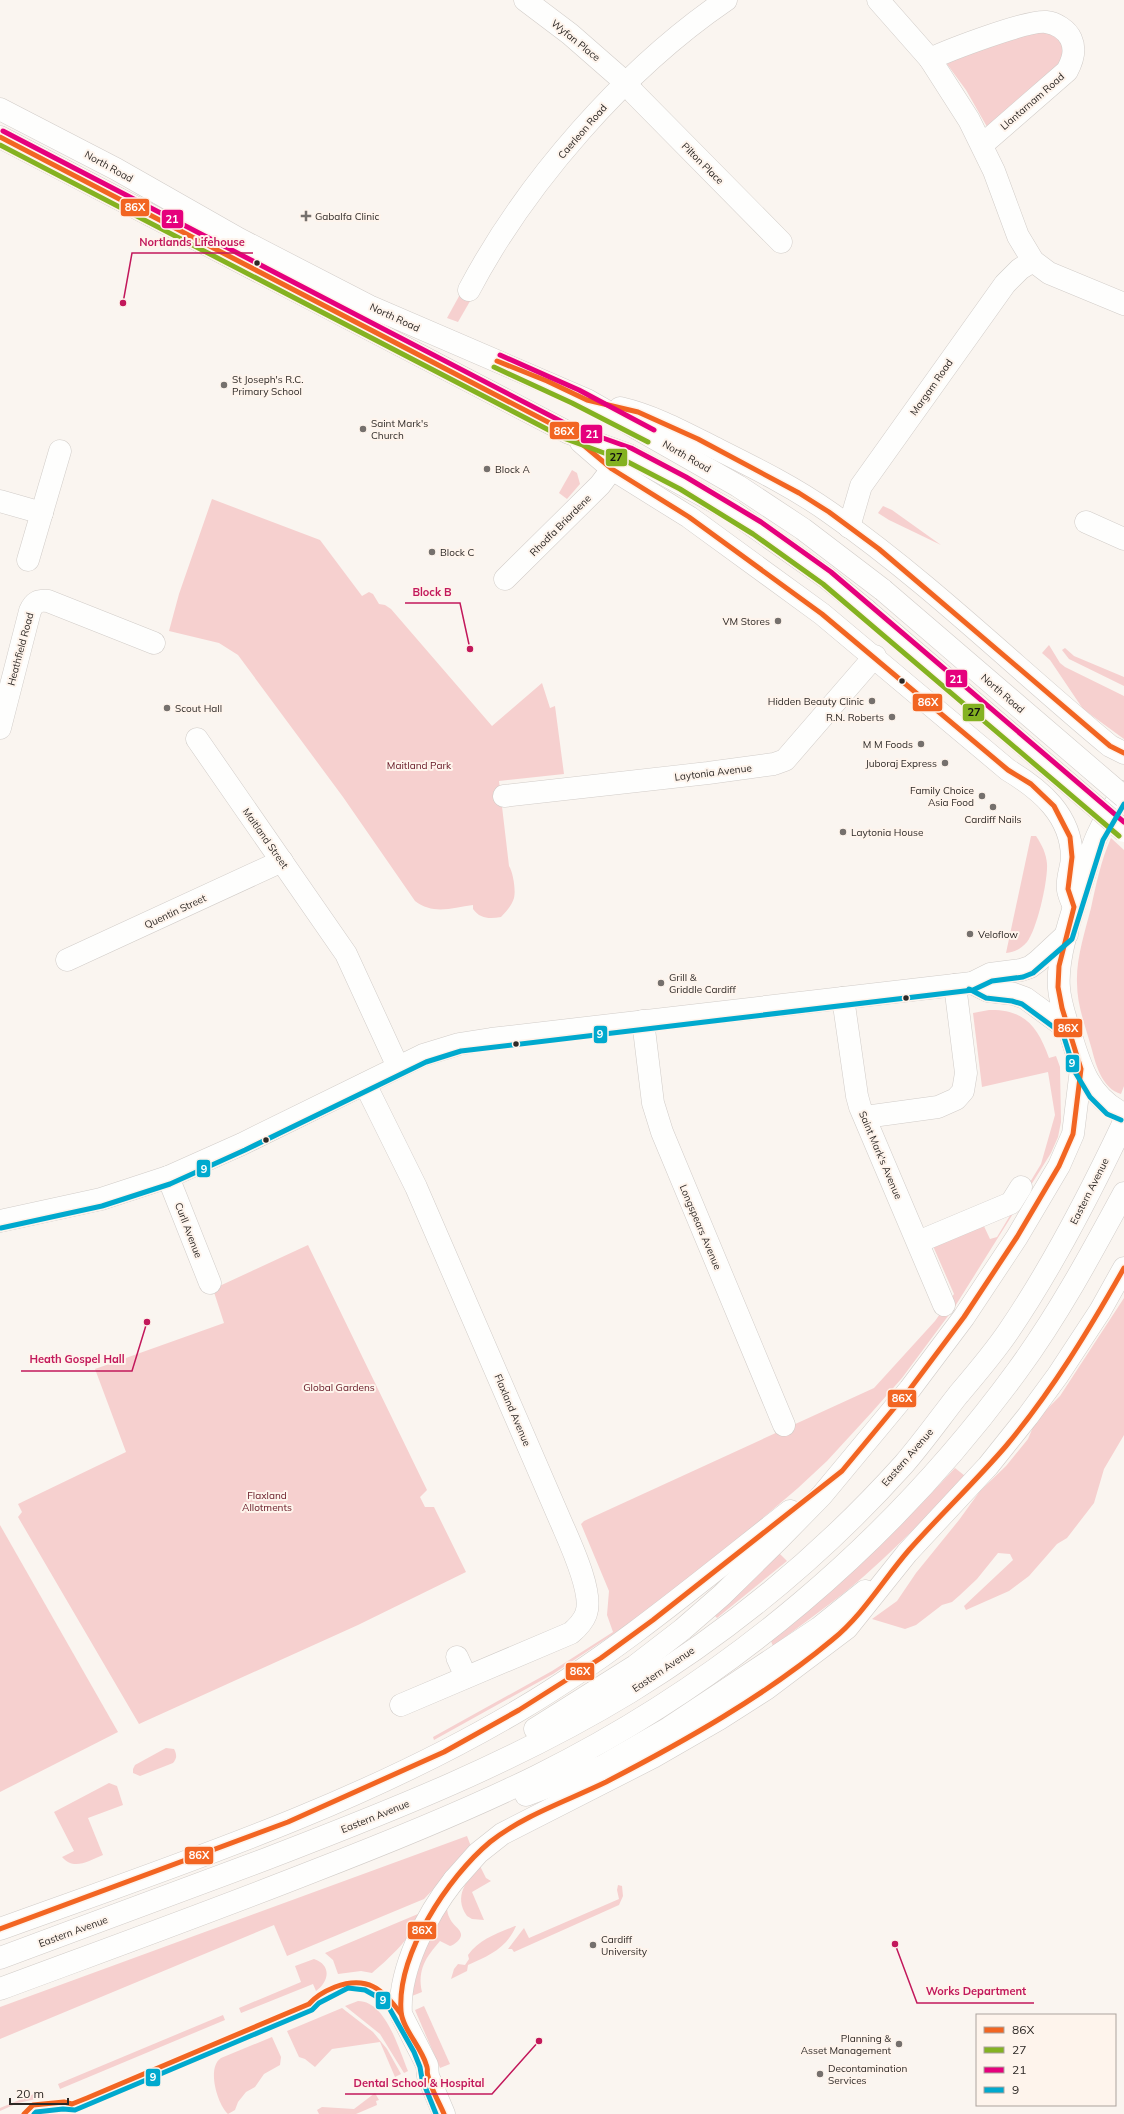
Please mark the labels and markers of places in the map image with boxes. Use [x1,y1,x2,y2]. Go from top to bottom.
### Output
marker: Gabalfa Clinic [300,210,312,222]
place label: Gabalfa Clinic [315,210,379,223]
callout: Nortlands Lifehouse [132,230,253,253]
unlabelled marker [252,258,262,268]
place label: St Joseph's R.C. Primary School [232,373,304,398]
marker: St Joseph's R.C. Primary School [219,380,229,390]
place label: Saint Mark's Church [371,417,428,442]
marker: Saint Mark's Church [358,424,368,434]
place label: Block A [495,463,531,476]
marker: Block A [482,464,492,474]
place label: Block C [440,546,475,559]
marker: Block C [427,547,437,557]
callout: Block B [405,580,460,603]
place label: VM Stores [722,615,770,628]
marker: VM Stores [773,616,783,626]
unlabelled marker [897,676,907,686]
place label: Hidden Beauty Clinic [768,695,864,708]
marker: Hidden Beauty Clinic [867,696,877,706]
place label: Scout Hall [175,702,222,715]
marker: Scout Hall [162,703,172,713]
place label: R.N. Roberts [826,711,884,724]
marker: R.N. Roberts [887,712,897,722]
place label: M M Foods [863,738,913,751]
marker: M M Foods [916,739,926,749]
place label: Juboraj Express [866,757,937,770]
marker: Juboraj Express [940,758,950,768]
place label: Family Choice Asia Food [910,784,974,809]
marker: Family Choice Asia Food [977,791,987,801]
marker: Cardiff Nails [988,802,998,812]
place label: Cardiff Nails [964,813,1022,826]
place label: Laytonia House [851,826,923,839]
marker: Laytonia House [838,827,848,837]
place label: Veloflow [978,928,1018,941]
marker: Veloflow [965,929,975,939]
place label: Grill & Griddle Cardiff [669,971,737,996]
marker: Grill & Griddle Cardiff [656,978,666,988]
unlabelled marker [901,993,911,1003]
unlabelled marker [511,1039,521,1049]
unlabelled marker [261,1135,271,1145]
callout: Heath Gospel Hall [21,1348,132,1371]
place label: Cardiff University [601,1933,648,1958]
marker: Cardiff University [588,1940,598,1950]
callout: Works Department [917,1980,1034,2003]
place label: Planning & Asset Management [801,2032,891,2057]
marker: Planning & Asset Management [894,2039,904,2049]
place label: Decontamination Services [828,2062,907,2087]
marker: Decontamination Services [815,2069,825,2079]
callout: Dental School & Hospital [345,2071,492,2094]

